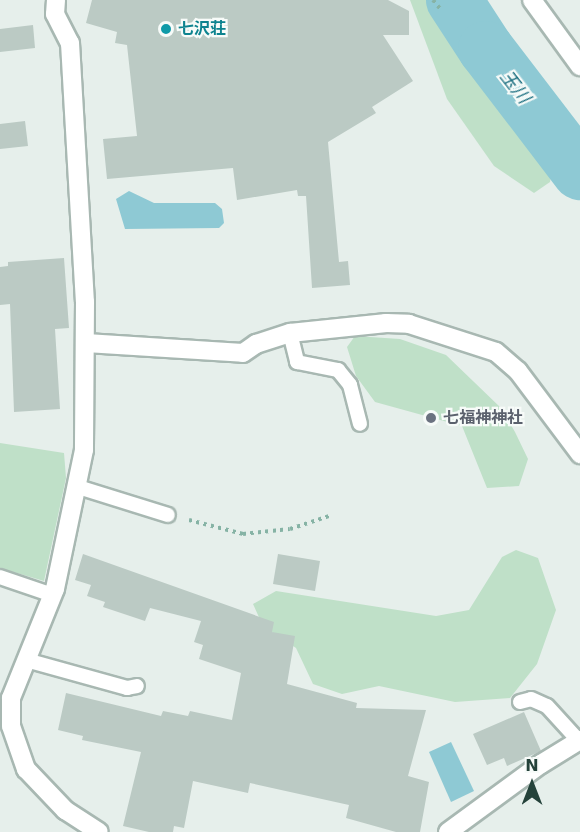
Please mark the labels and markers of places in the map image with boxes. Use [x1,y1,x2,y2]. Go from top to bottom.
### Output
place label: 七沢荘 [178,19,226,39]
marker: 七沢荘 [159,22,173,36]
place label: 七福神神社 [443,408,523,428]
marker: 七福神神社 [424,411,438,425]

